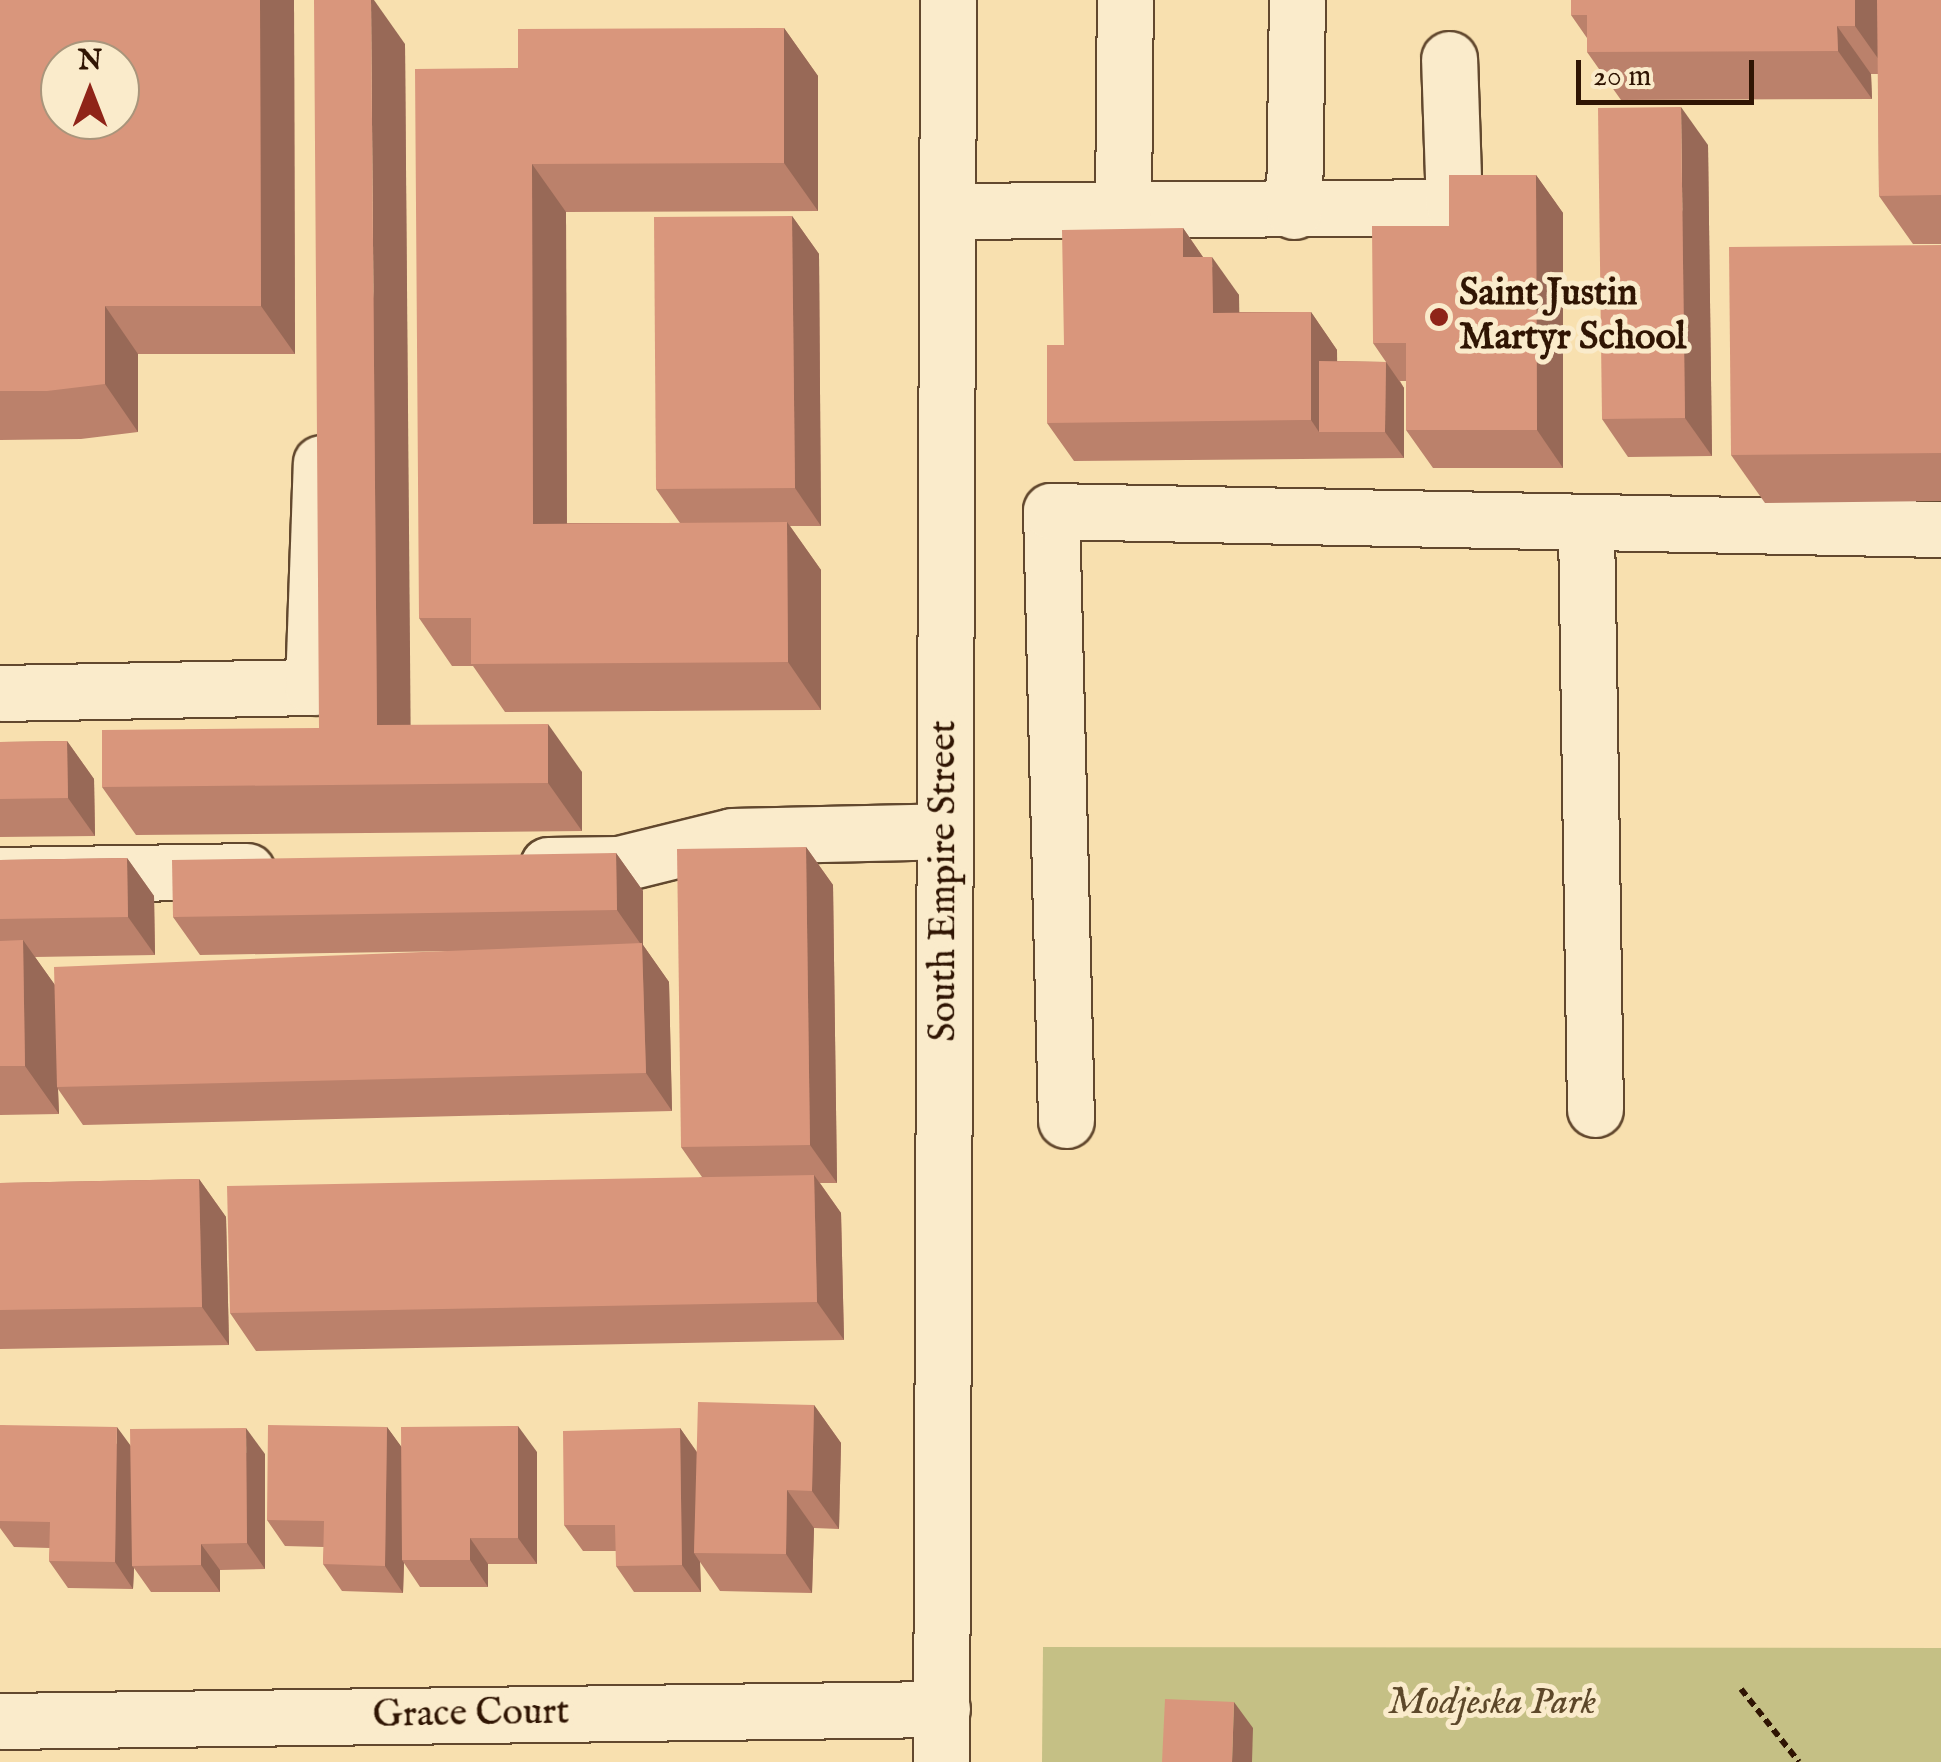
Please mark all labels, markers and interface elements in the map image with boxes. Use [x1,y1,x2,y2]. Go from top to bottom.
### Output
north arrow [40,40,140,140]
scale bar [1581,40,1758,102]
text: N [78,44,102,79]
text: 20 m [1593,58,1652,96]
place label: Saint Justin Martyr School [1459,272,1686,362]
marker: Saint Justin Martyr School [1428,306,1450,328]
street label: South Empire Street [922,720,968,1042]
park label: Modjeska Park [1388,1681,1596,1727]
street label: Grace Court [372,1690,570,1740]

